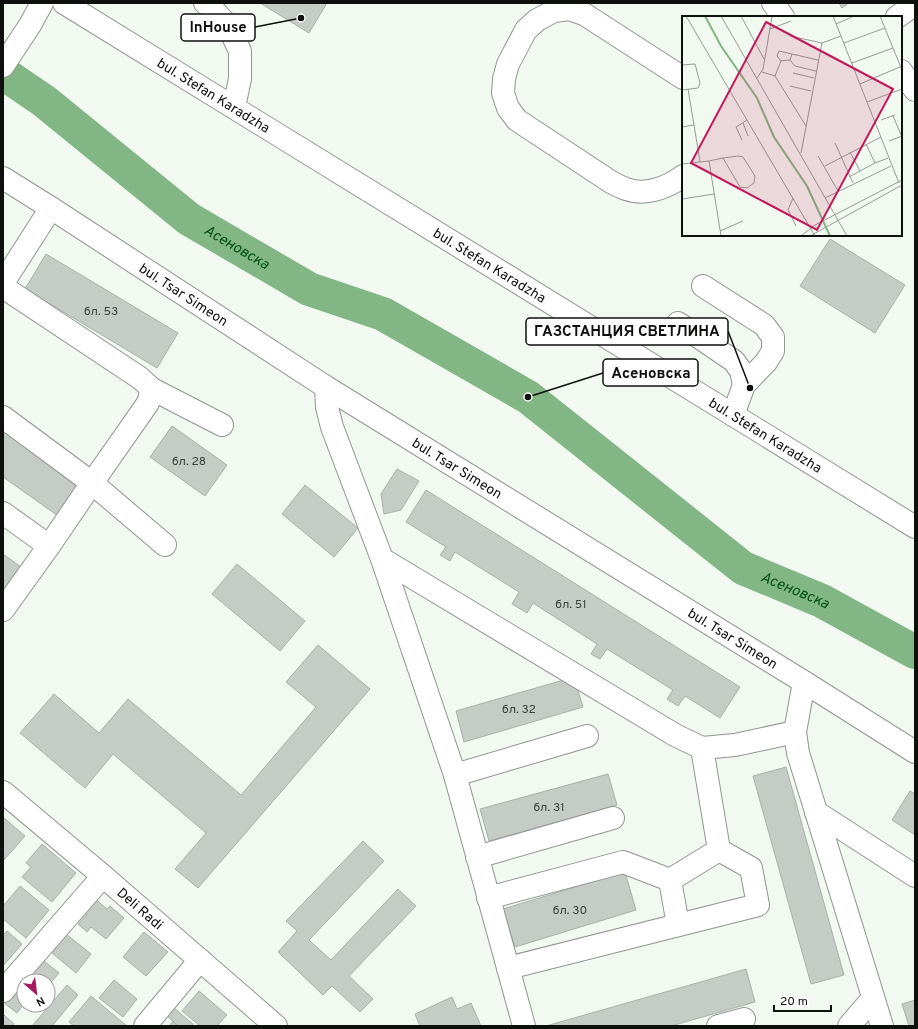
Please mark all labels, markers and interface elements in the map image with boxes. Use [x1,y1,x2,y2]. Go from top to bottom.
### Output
callout: InHouse [181,14,255,41]
inset map [682,16,902,236]
text: InHouse [189,19,247,38]
street label: bul. Stefan Karadzha [153,55,273,138]
water label: Асеновска [200,222,273,275]
street label: bul. Stefan Karadzha [429,225,549,308]
street label: bul. Tsar Simeon [135,261,231,331]
house number: бл. 53 [84,304,118,320]
callout: ГАЗСТАНЦИЯ СВЕТЛИНА [526,318,728,345]
text: ГАЗСТАНЦИЯ СВЕТЛИНА [534,323,720,342]
callout: Асеновска [603,359,698,386]
text: Асеновска [611,365,691,384]
street label: bul. Stefan Karadzha [705,395,824,478]
street label: bul. Tsar Simeon [408,435,505,504]
house number: бл. 28 [172,454,206,470]
water label: Асеновска [757,568,833,614]
house number: бл. 51 [555,597,587,613]
street label: bul. Tsar Simeon [684,605,780,674]
house number: бл. 32 [502,702,536,718]
house number: бл. 31 [533,800,565,816]
street label: Deli Radi [113,885,166,934]
house number: бл. 30 [553,903,587,919]
north arrow [16,973,56,1013]
scale bar [774,987,831,1013]
text: N [33,993,47,1009]
text: 20 m [780,994,808,1010]

